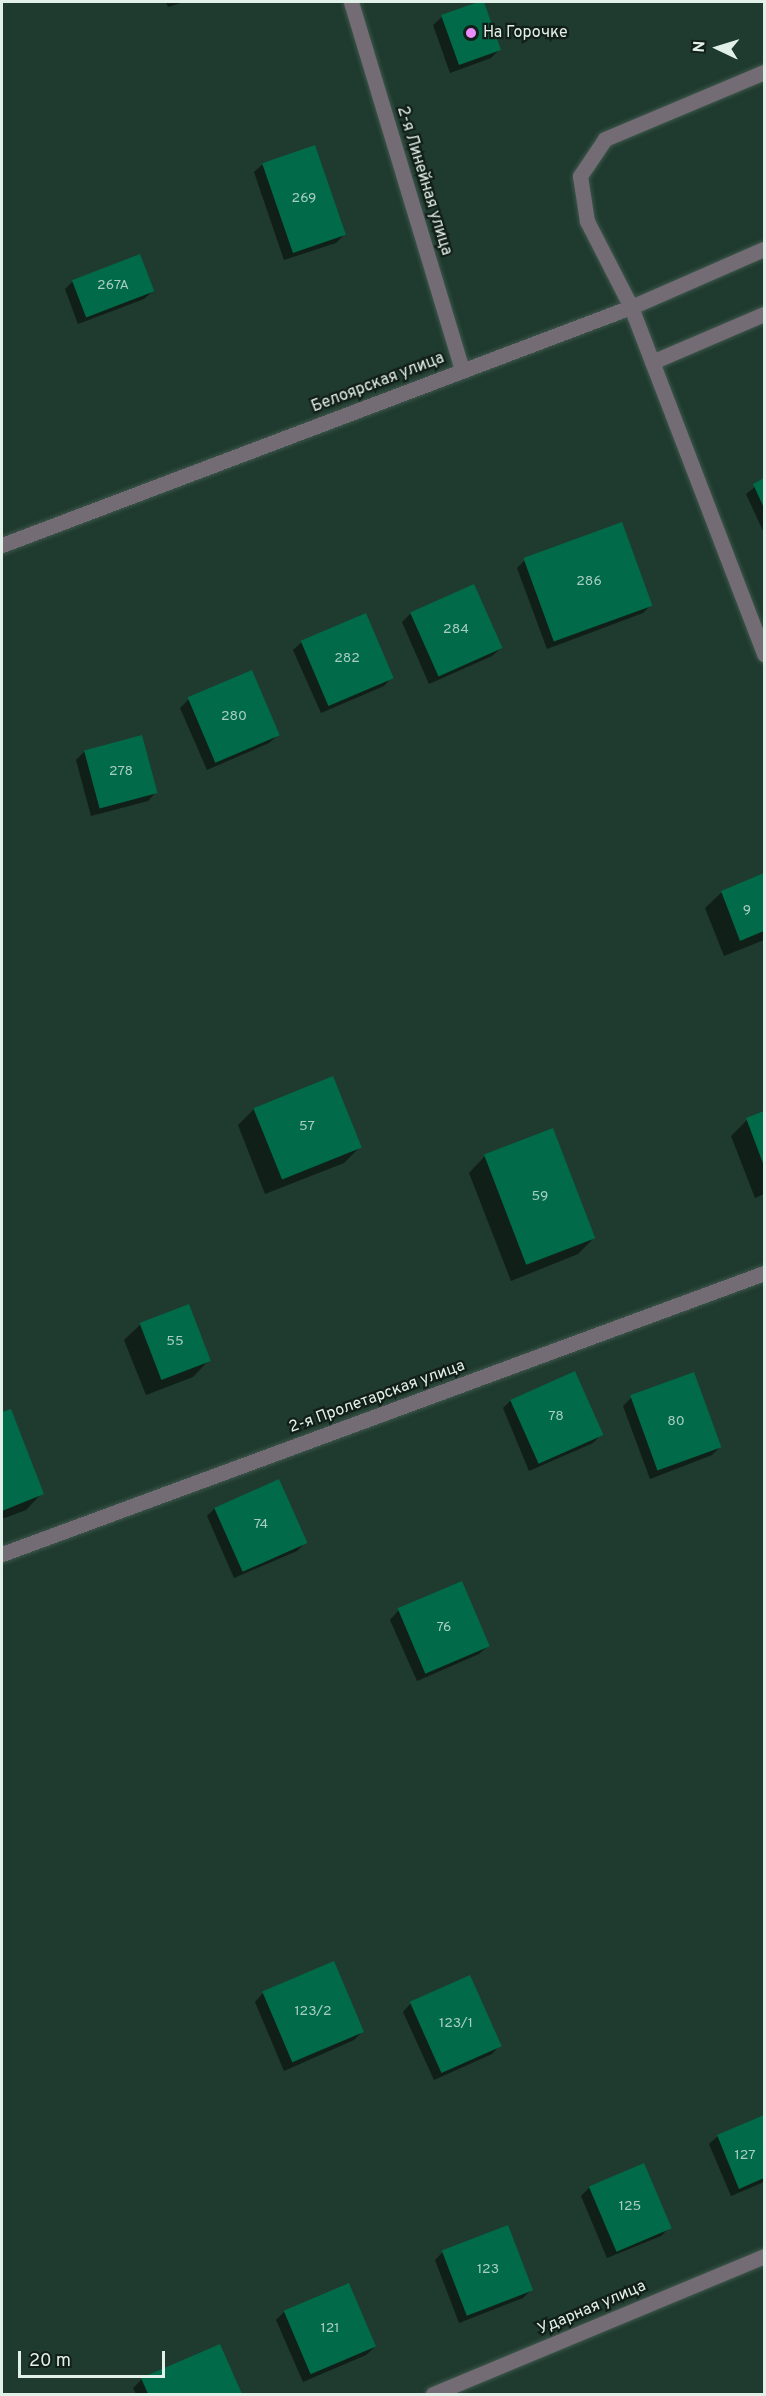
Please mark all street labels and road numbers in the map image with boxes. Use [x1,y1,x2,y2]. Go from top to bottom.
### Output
street label: 2-я Линейная улица [392,104,456,258]
street label: Белоярская улица [309,349,447,417]
street label: 2-я Пролетарская улица [286,1356,468,1438]
street label: Ударная улица [535,2277,649,2339]

